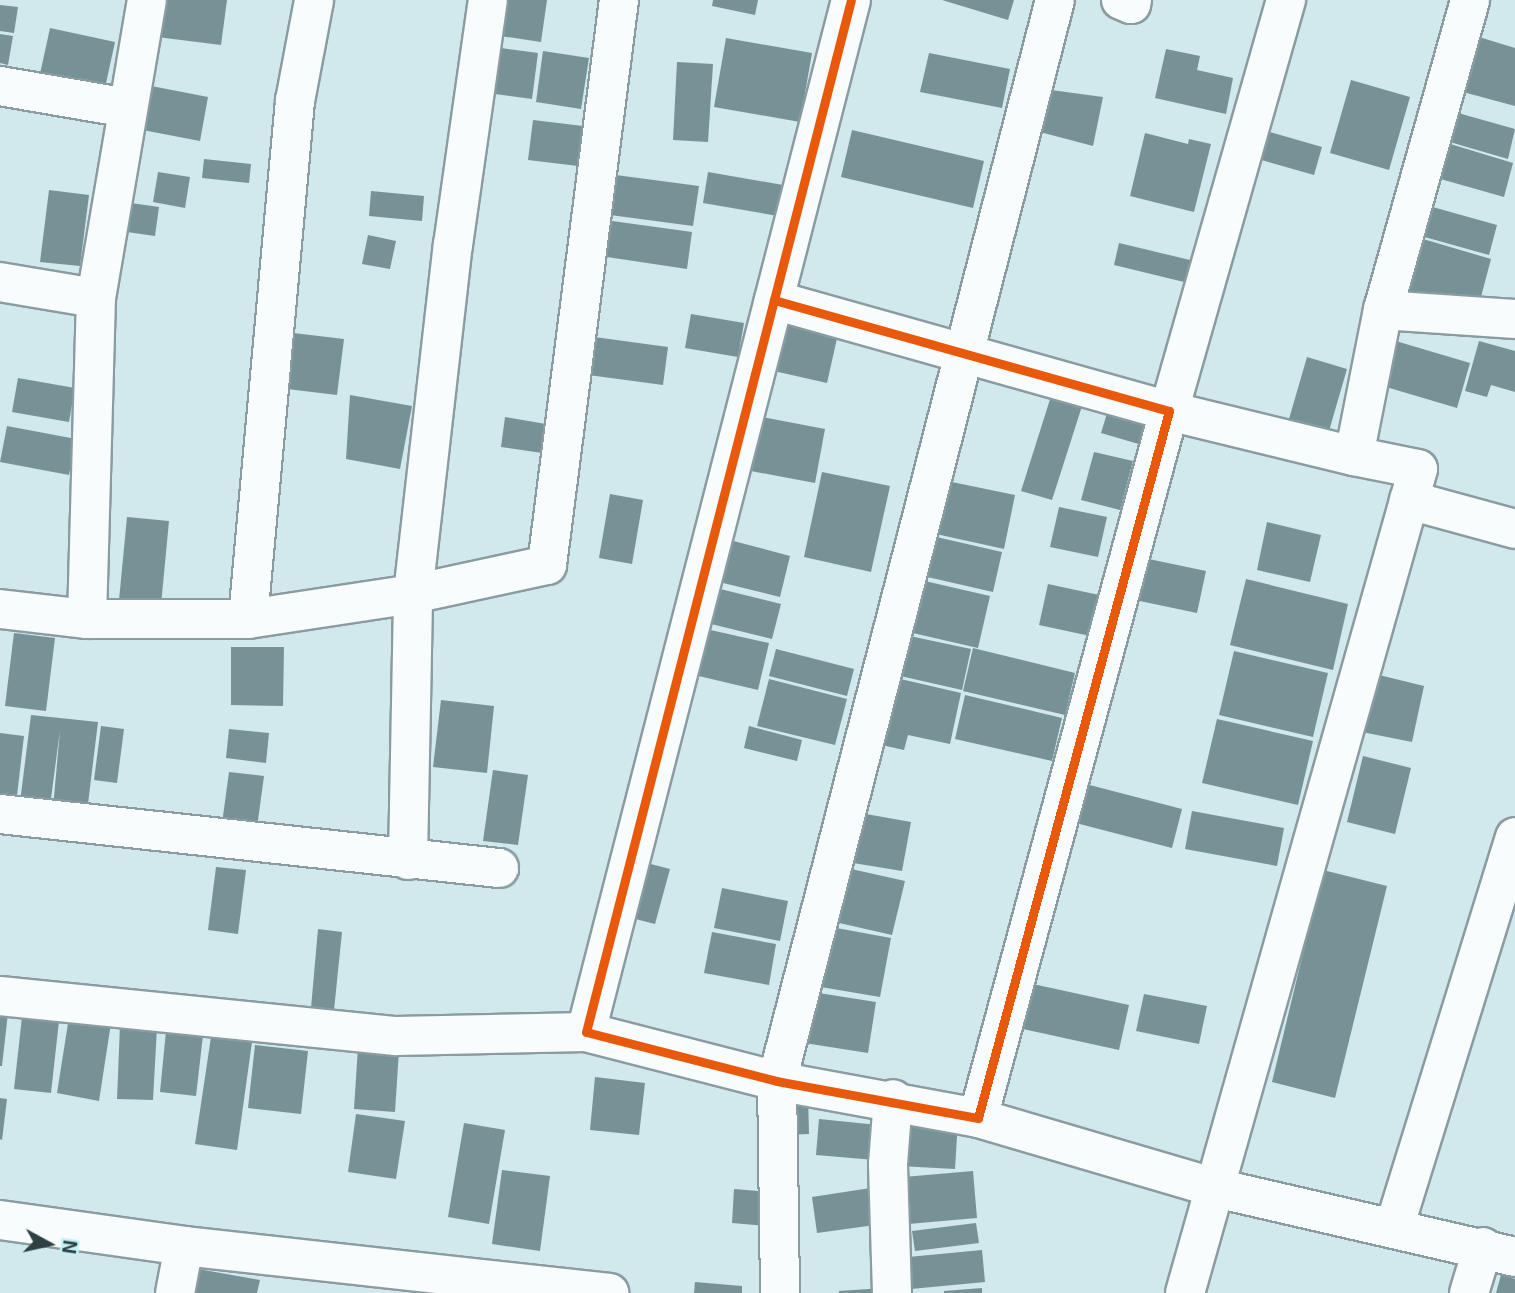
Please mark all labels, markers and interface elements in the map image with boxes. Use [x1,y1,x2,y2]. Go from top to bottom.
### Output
north arrow [14,1209,84,1279]
text: N [58,1239,83,1255]

